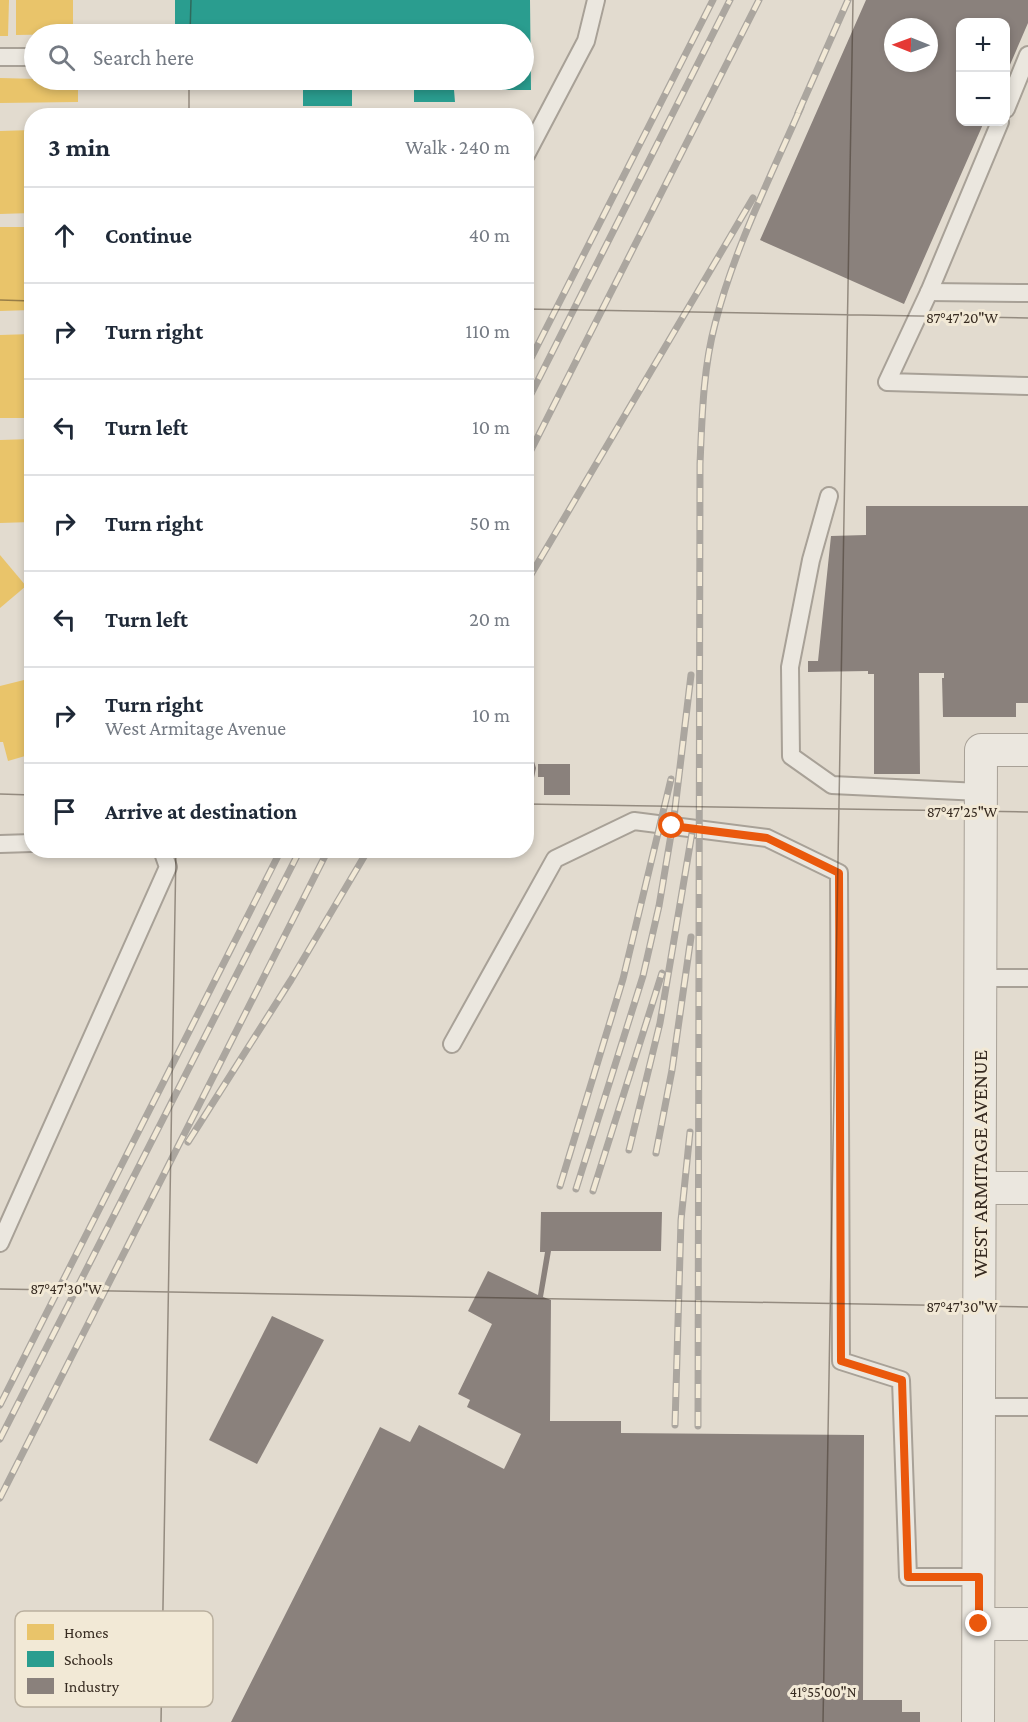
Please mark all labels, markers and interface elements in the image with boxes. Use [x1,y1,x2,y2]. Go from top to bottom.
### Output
north arrow [884,18,938,72]
map controls [956,18,1010,126]
button: + [956,18,1010,72]
search box [24,24,534,90]
icon: search [45,41,78,74]
text: Search here [93,45,194,70]
button: − [956,72,1010,126]
text: 3 min [48,133,110,162]
text: Walk · 240 m [405,136,510,158]
icon: ahead [48,219,81,252]
text: Continue [105,223,192,248]
text: 40 m [469,224,510,246]
text: 87°47'20"W [926,310,998,326]
icon: right [48,315,81,348]
text: Turn right [105,319,203,344]
text: 110 m [466,320,510,342]
icon: left [48,411,81,444]
text: Turn left [105,415,188,440]
text: 10 m [472,416,510,438]
icon: right [48,507,81,540]
text: Turn right [105,511,203,536]
text: 50 m [469,512,510,534]
icon: left [48,603,81,636]
text: Turn left [105,607,188,632]
text: 20 m [469,608,510,630]
text: Turn right [105,692,203,717]
icon: right [48,699,81,732]
text: 10 m [472,704,510,726]
text: West Armitage Avenue [105,717,286,739]
icon: arrive [48,795,81,828]
text: Arrive at destination [105,799,297,824]
text: 87°47'25"W [927,804,998,820]
route start [658,812,684,838]
street label: WEST ARMITAGE AVENUE [968,1050,992,1278]
text: 87°47'30"W [30,1281,102,1297]
text: 87°47'30"W [926,1299,998,1315]
route end [965,1610,991,1636]
legend [15,1611,213,1707]
text: Homes [64,1624,109,1641]
text: Schools [64,1651,113,1668]
text: Industry [64,1678,120,1696]
text: 41°55'00"N [789,1684,857,1700]

